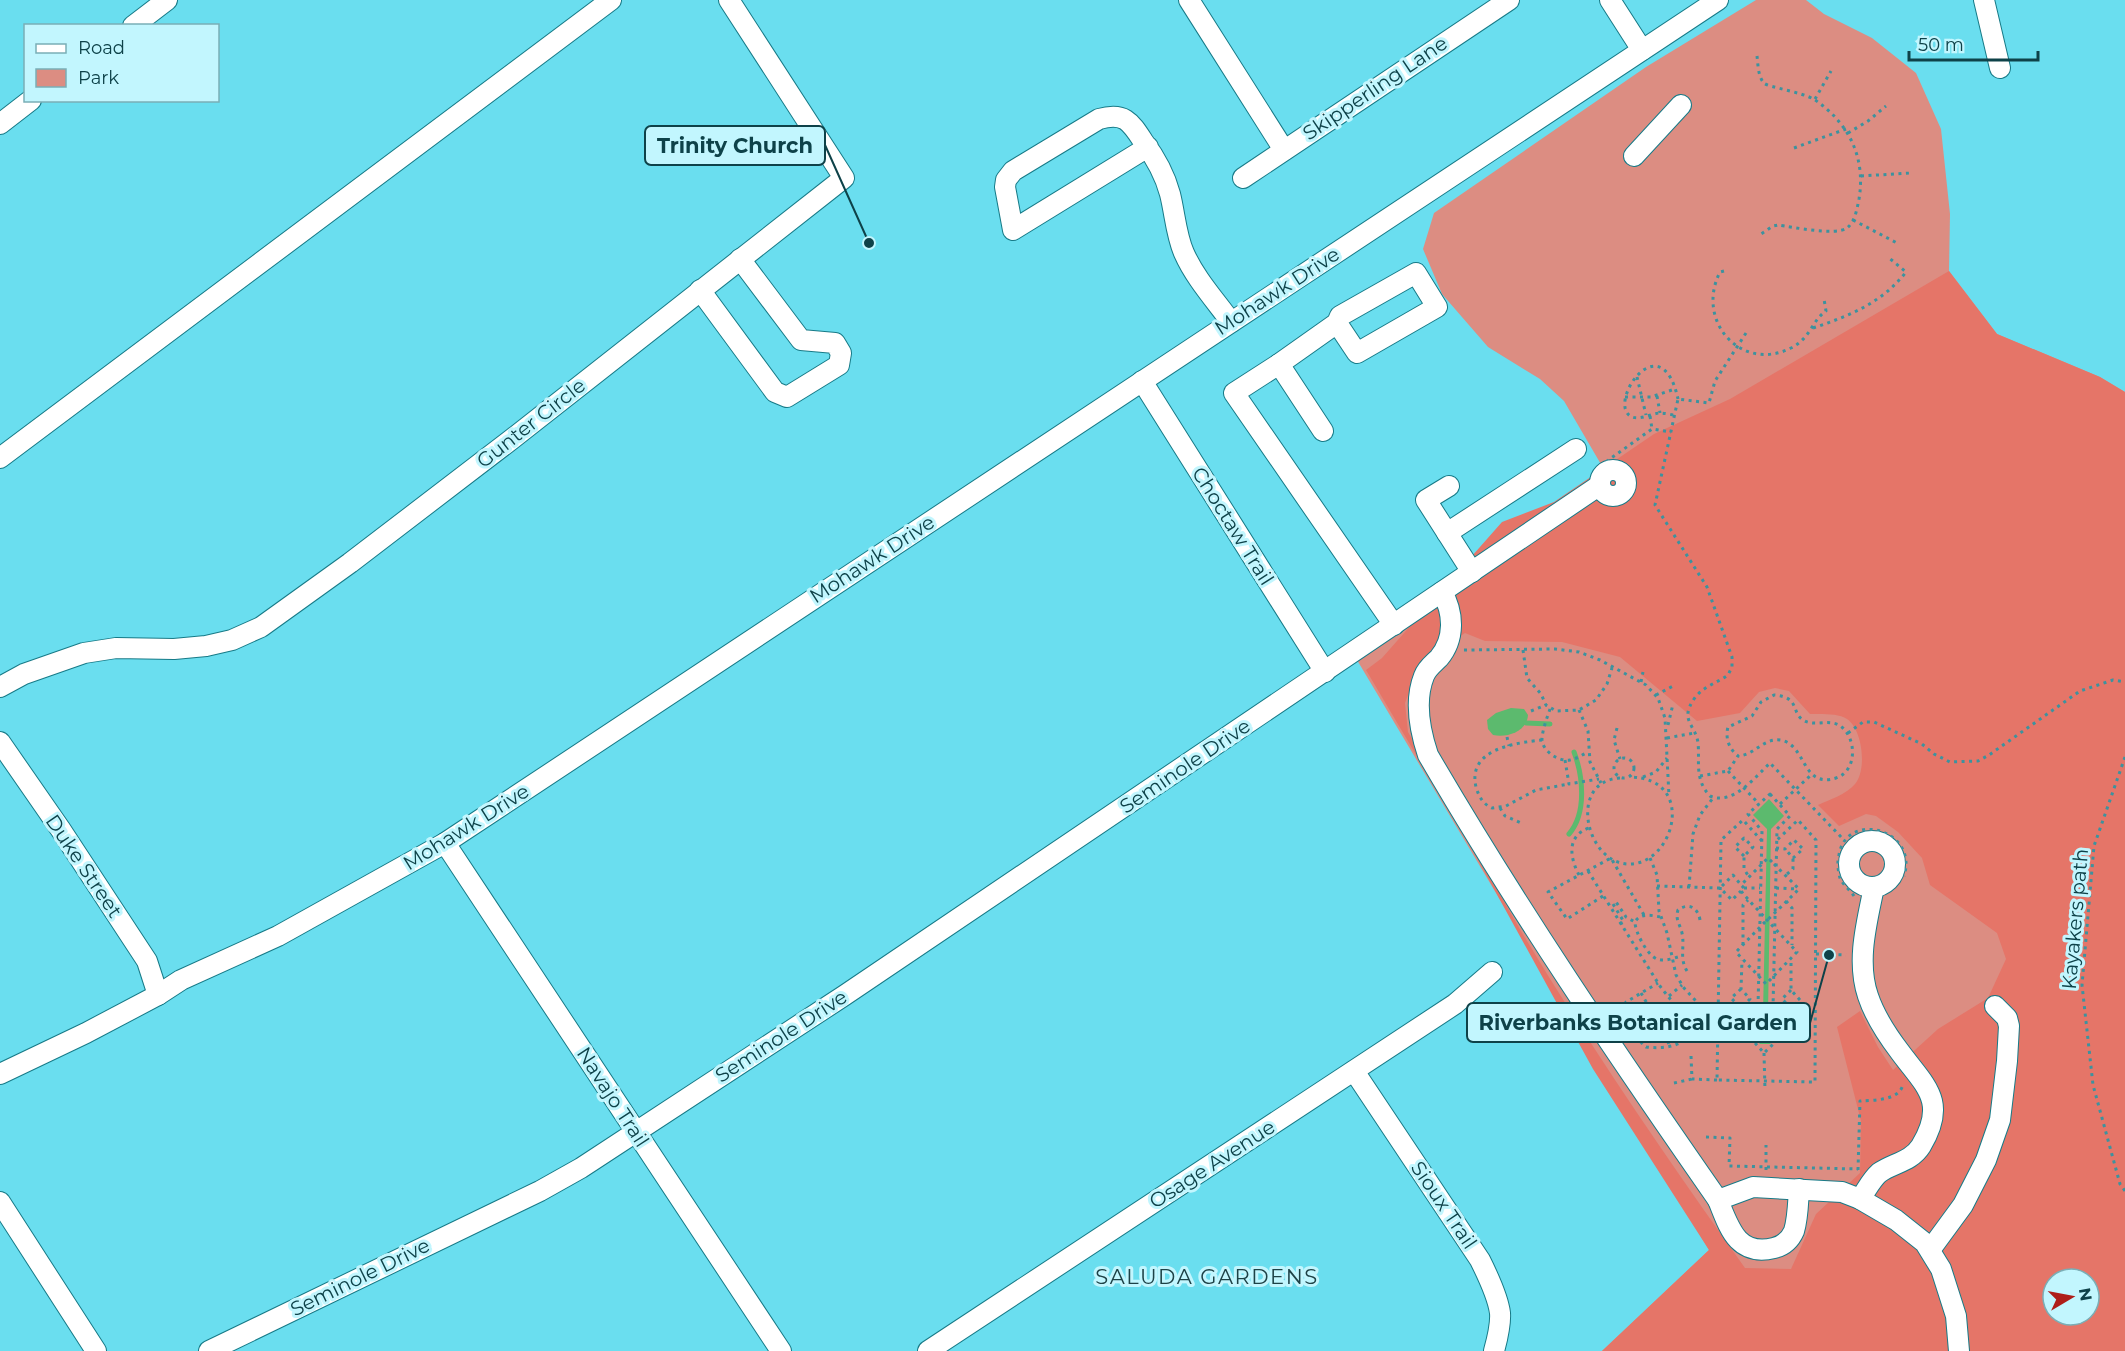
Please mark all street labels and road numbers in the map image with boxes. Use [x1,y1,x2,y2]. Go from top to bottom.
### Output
street label: Skipperling Lane [1298,31,1452,145]
street label: Mohawk Drive [1210,242,1344,340]
street label: Gunter Circle [472,373,590,473]
street label: Choctaw Trail [1187,463,1279,589]
street label: Mohawk Drive [805,510,939,608]
street label: Seminole Drive [1115,714,1255,818]
street label: Mohawk Drive [399,779,533,875]
street label: Duke Street [41,810,127,922]
street label: Kayakers path [2057,848,2093,990]
street label: Seminole Drive [711,985,851,1087]
street label: Navajo Trail [572,1043,654,1151]
street label: Osage Avenue [1145,1114,1279,1214]
street label: Sioux Trail [1406,1157,1482,1253]
street label: Seminole Drive [286,1233,434,1321]

